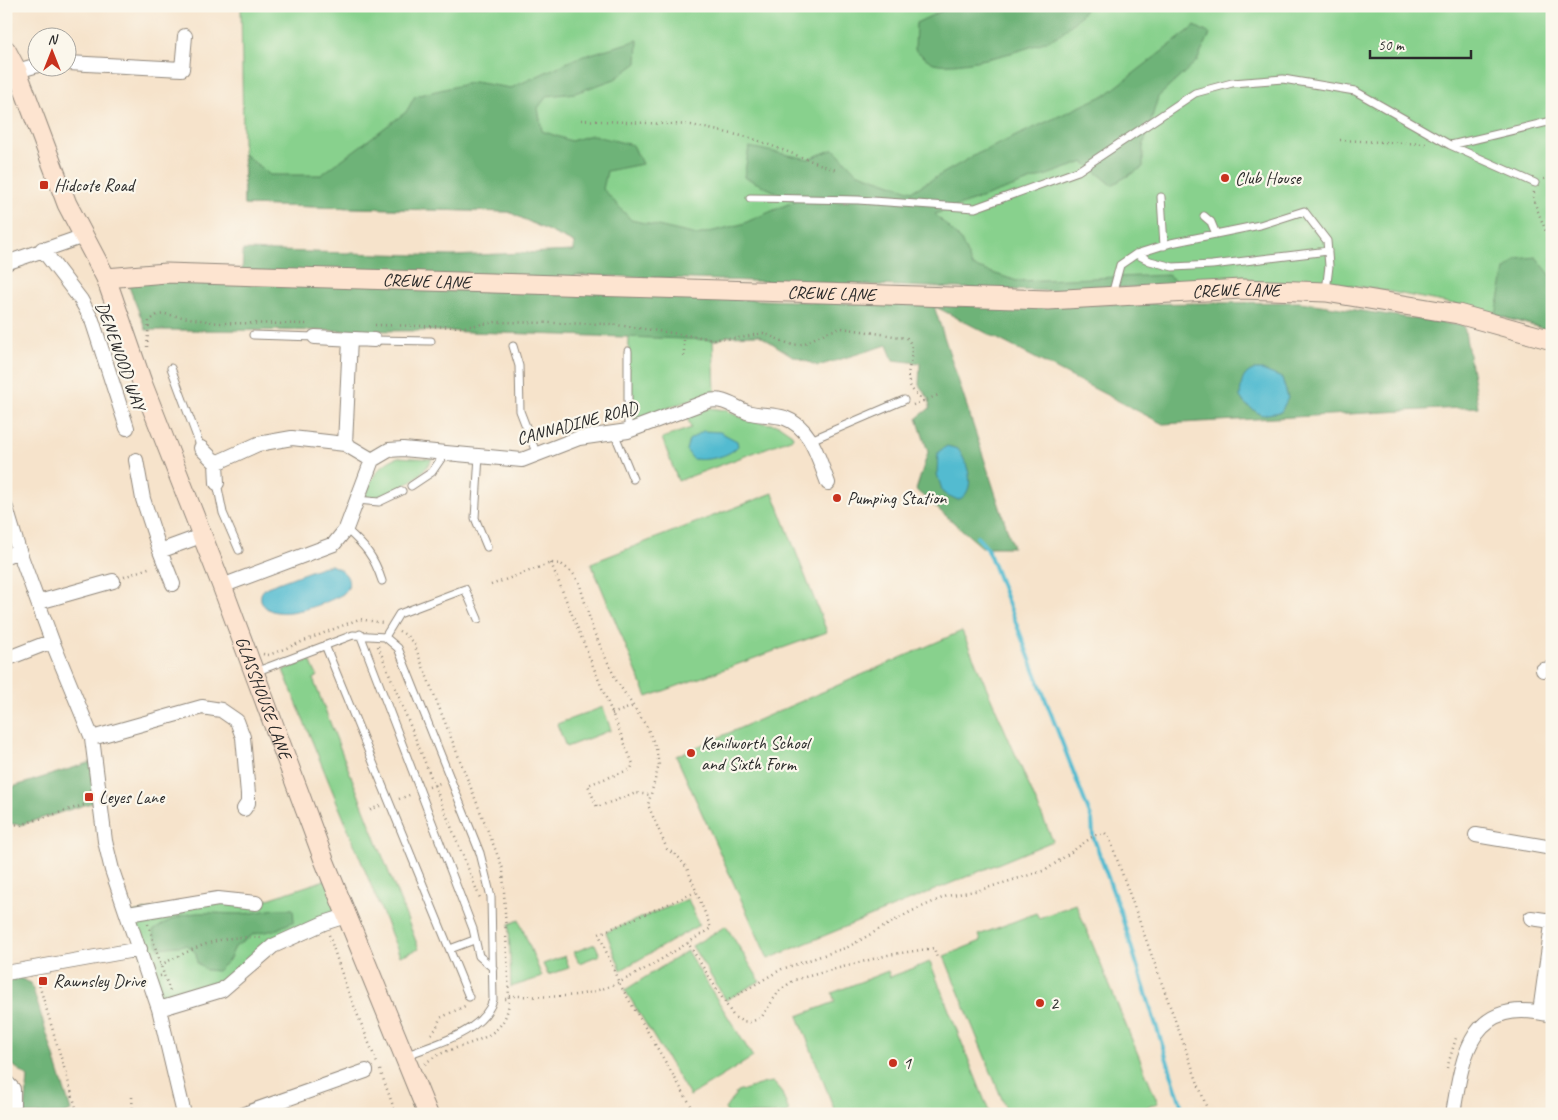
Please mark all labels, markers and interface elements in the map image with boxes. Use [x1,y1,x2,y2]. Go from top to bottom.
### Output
north arrow [28,28,78,78]
scale bar [1370,28,1472,60]
text: N [48,31,59,48]
text: 50 m [1378,36,1405,55]
place label: Club House [1235,167,1302,189]
marker: Club House [1219,172,1231,184]
place label: Hidcote Road [54,174,137,196]
marker: Hidcote Road [38,179,50,191]
street label: CREWE LANE [382,269,474,293]
street label: CREWE LANE [1191,278,1283,303]
street label: CREWE LANE [787,281,878,306]
street label: DENEWOOD WAY [91,299,152,416]
street label: CANNADINE ROAD [514,396,641,450]
place label: Pumping Station [847,487,947,509]
marker: Pumping Station [831,492,843,504]
street label: GLASSHOUSE LANE [231,633,297,764]
place label: Kenilworth School and Sixth Form [701,732,812,775]
marker: Kenilworth School and Sixth Form [685,747,697,759]
place label: Leyes Lane [99,786,165,808]
marker: Leyes Lane [83,791,95,803]
place label: Rawnsley Drive [53,970,146,992]
marker: Rawnsley Drive [37,975,49,987]
place label: 2 [1050,992,1060,1014]
marker: 2 [1034,997,1046,1009]
place label: 1 [903,1052,912,1074]
marker: 1 [887,1057,899,1069]

